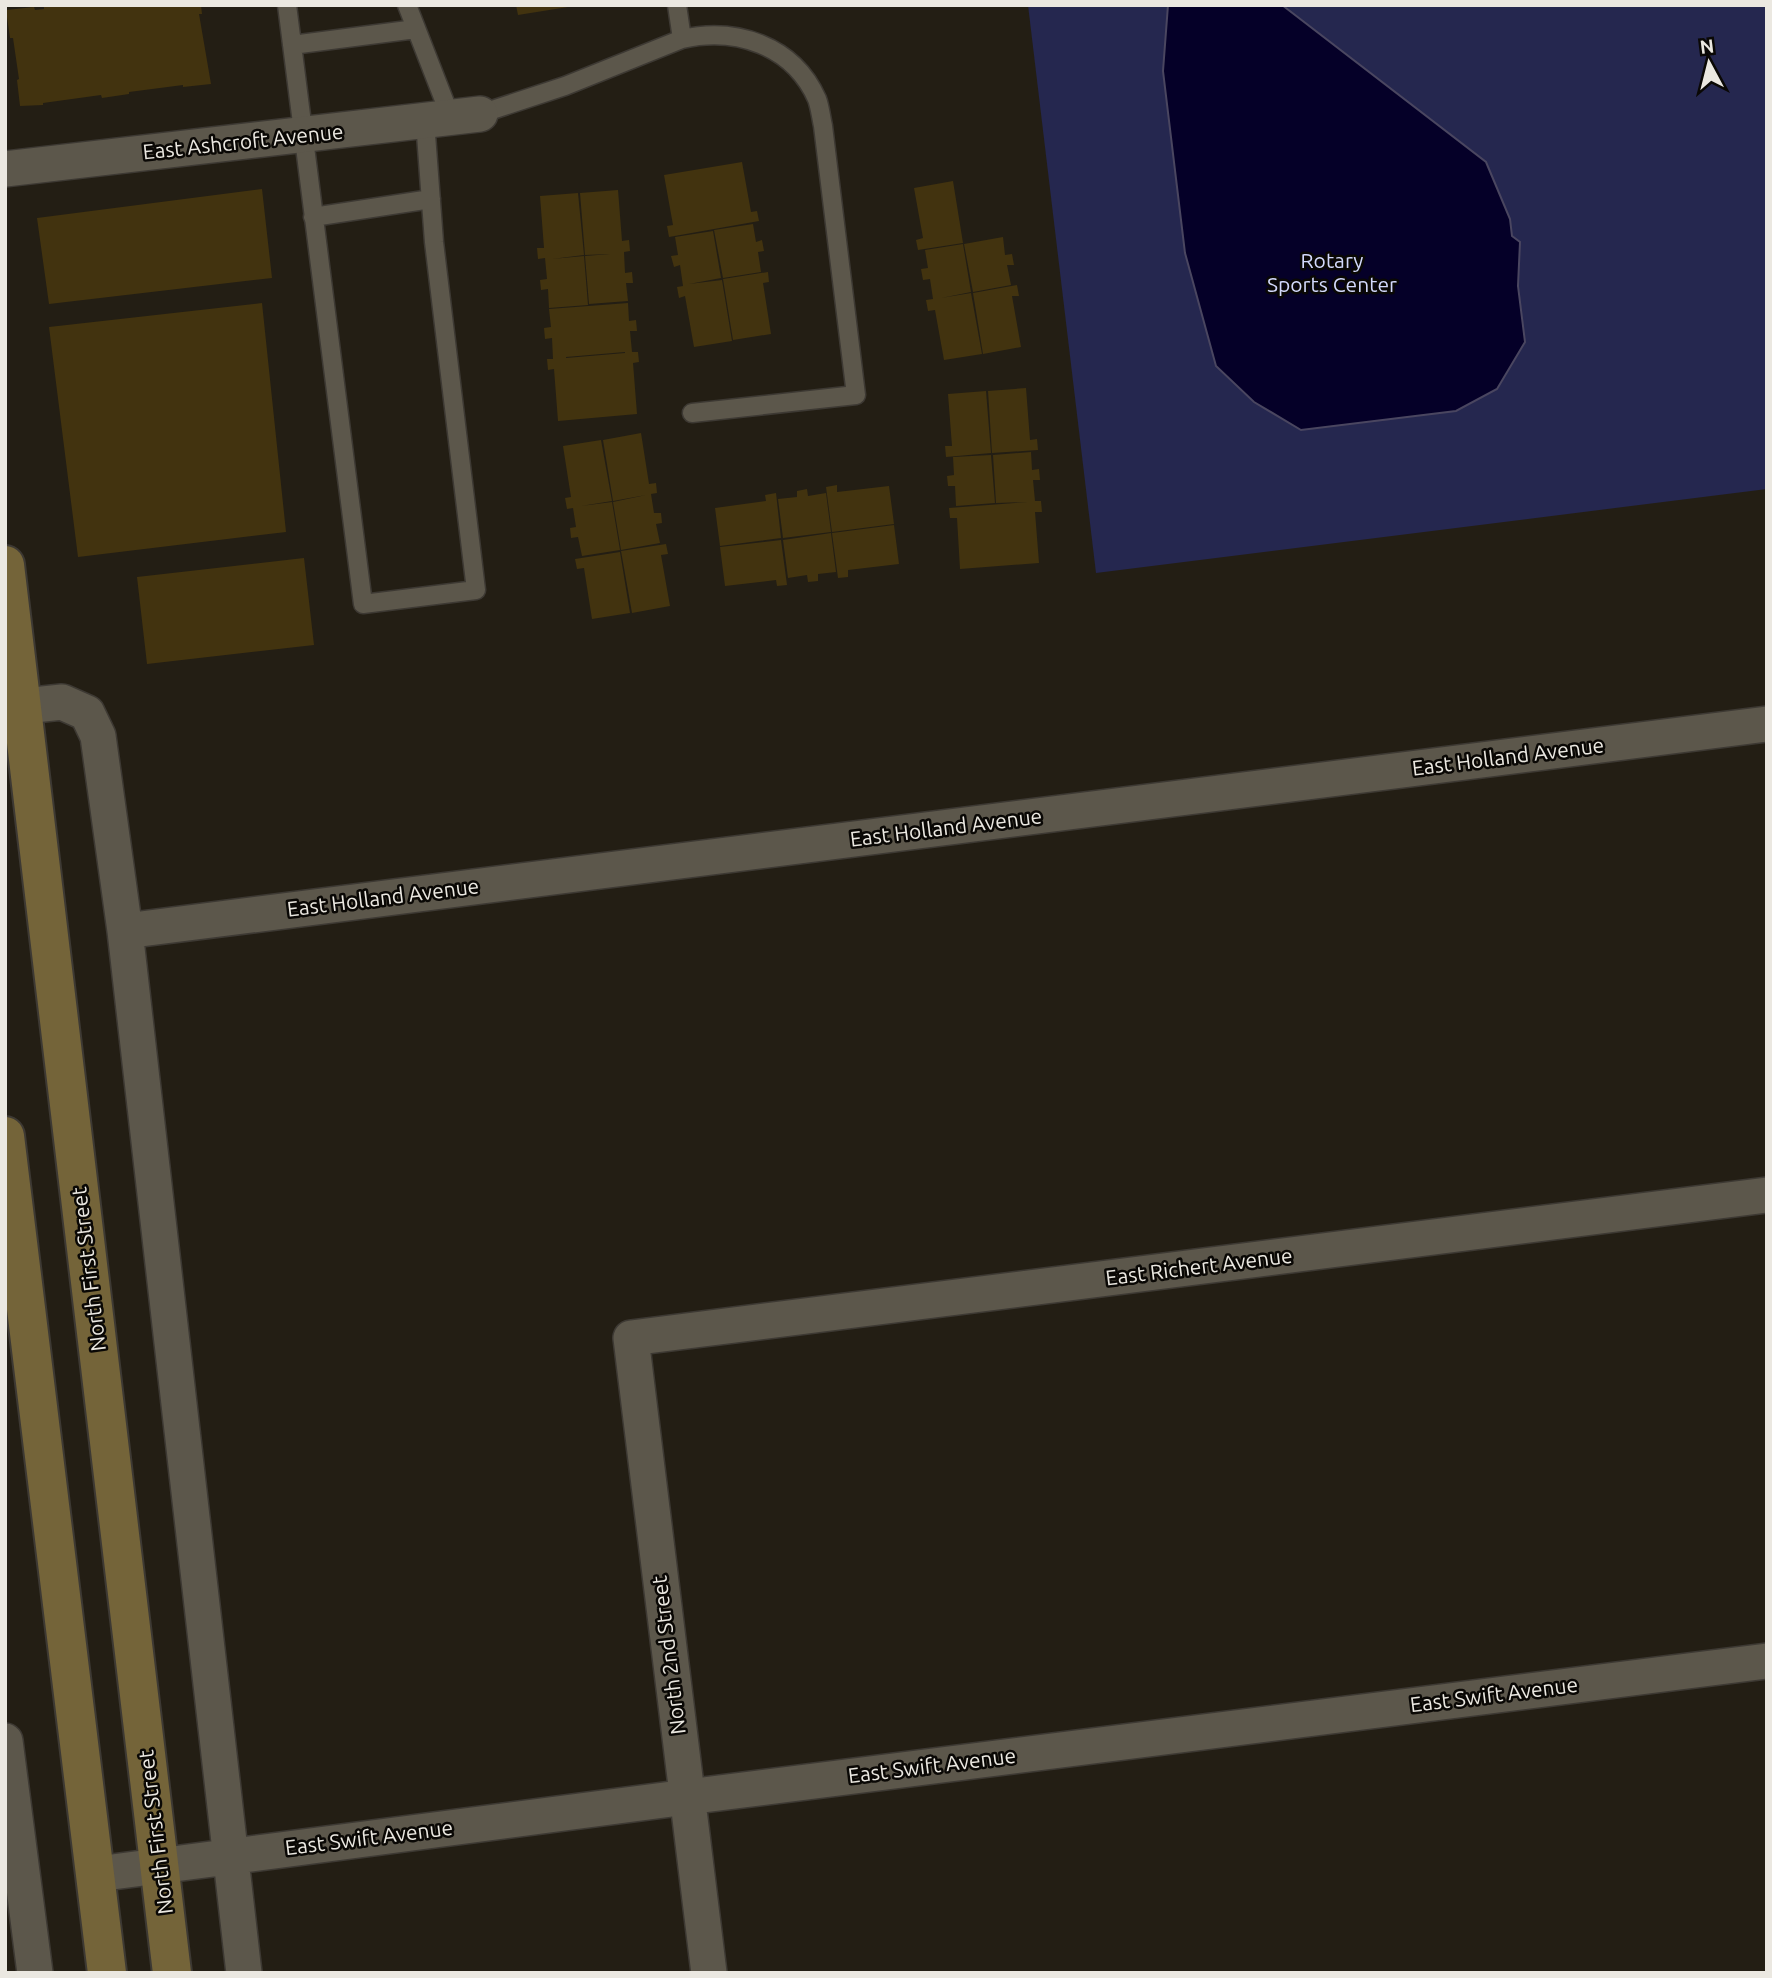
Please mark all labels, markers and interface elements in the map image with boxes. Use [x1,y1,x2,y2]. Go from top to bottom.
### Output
north arrow [1674,28,1744,98]
text: N [1699,34,1715,58]
street label: East Ashcroft Avenue [141,119,344,163]
park label: Rotary Sports Center [1267,248,1397,296]
street label: East Holland Avenue [1410,732,1605,780]
street label: East Holland Avenue [848,803,1043,851]
street label: East Holland Avenue [285,873,480,921]
street label: North First Street [66,1186,110,1353]
street label: East Richert Avenue [1104,1243,1294,1289]
street label: North 2nd Street [646,1574,690,1736]
street label: East Swift Avenue [1409,1672,1579,1716]
street label: East Swift Avenue [847,1743,1017,1787]
street label: North First Street [133,1749,177,1916]
street label: East Swift Avenue [284,1815,454,1859]

